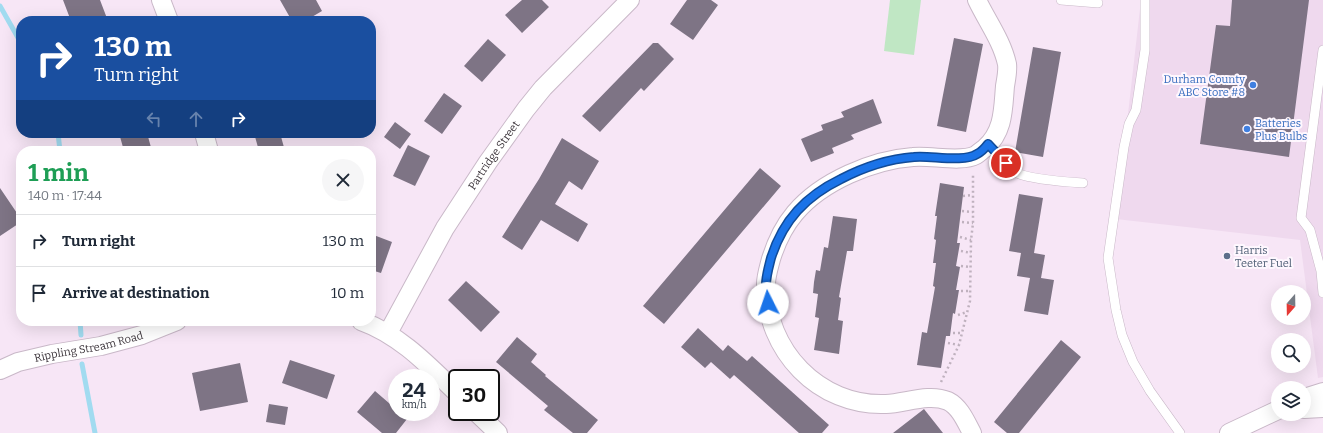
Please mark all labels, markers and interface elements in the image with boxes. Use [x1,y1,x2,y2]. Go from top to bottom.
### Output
text: 130 m [94,30,172,63]
icon: right [28,32,80,84]
text: Turn right [94,64,179,86]
place label: Durham County ABC Store #8 [1164,73,1245,99]
marker: Durham County ABC Store #8 [1248,80,1258,90]
icon: left [143,108,165,130]
icon: ahead [185,108,207,130]
icon: right [227,108,249,130]
place label: Batteries Plus Bulbs [1255,117,1307,143]
street label: Partridge Street [465,118,522,192]
marker: Batteries Plus Bulbs [1242,124,1252,134]
pin [989,146,1023,180]
icon: arrive [995,152,1017,174]
text: 1 min [28,159,89,187]
button: close [322,159,364,201]
text: 140 m · 17:44 [28,188,102,203]
icon: right [28,230,50,252]
text: Turn right [62,232,135,250]
text: 130 m [322,232,364,250]
place label: Harris Teeter Fuel [1235,244,1292,270]
marker: Harris Teeter Fuel [1222,251,1232,261]
icon: arrive [28,282,50,304]
position arrow [747,282,789,324]
text: Arrive at destination [62,284,209,302]
text: 10 m [331,284,364,302]
north arrow [1271,285,1311,325]
map controls [1271,285,1311,421]
street label: Rippling Stream Road [33,328,145,364]
button: search [1271,333,1311,373]
speed limit sign: 30 [448,369,500,421]
text: 24 [402,378,426,402]
button: layers [1271,381,1311,421]
text: km/h [402,399,426,411]

